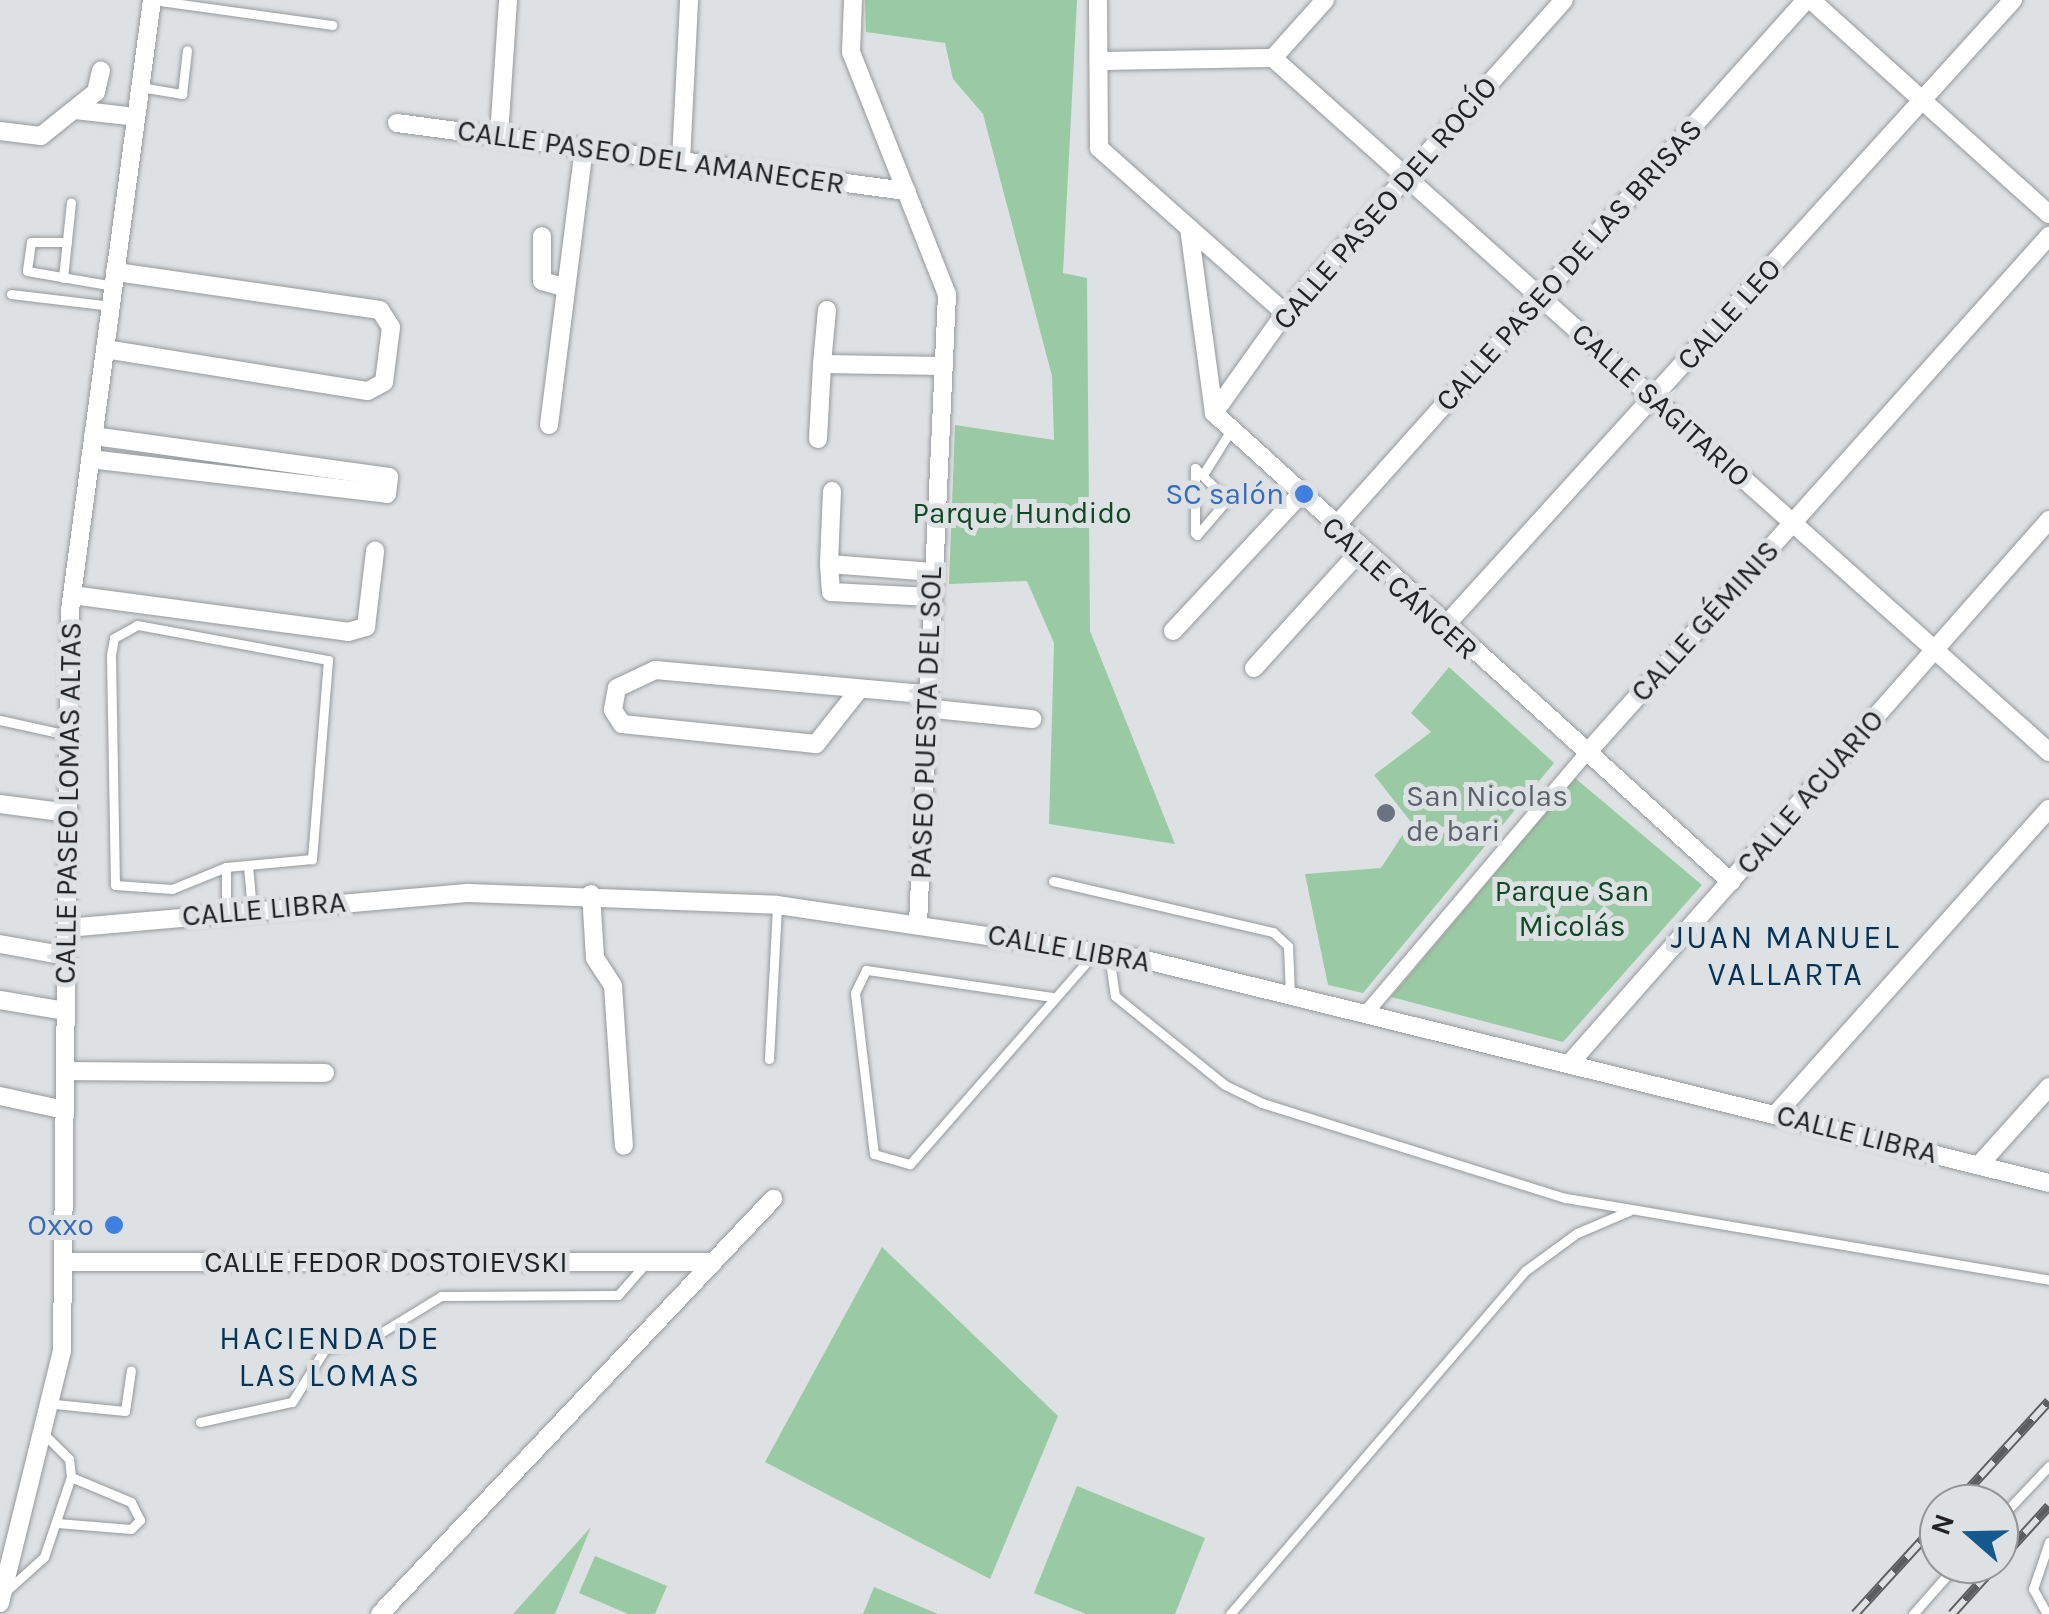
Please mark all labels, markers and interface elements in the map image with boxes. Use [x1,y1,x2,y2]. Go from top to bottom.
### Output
street label: CALLE PASEO DEL ROCÍO [1265,69,1505,337]
street label: CALLE PASEO DE LAS BRISAS [1428,111,1710,419]
street label: CALLE PASEO DEL AMANECER [455,112,847,202]
street label: CALLE LEO [1669,251,1789,377]
street label: CALLE SAGITARIO [1564,315,1758,495]
place label: SC salón [1165,476,1284,512]
marker: SC salón [1293,483,1315,505]
park label: Parque Hundido [912,495,1132,531]
street label: CALLE CÁNCER [1315,509,1485,667]
street label: CALLE GÉMINIS [1623,533,1787,709]
street label: PASEO PUESTA DEL SOL [903,566,949,880]
street label: CALLE PASEO LOMAS ALTAS [47,622,89,984]
street label: CALLE ACUARIO [1729,702,1891,882]
place label: San Nicolas de bari [1406,778,1568,848]
marker: San Nicolas de bari [1375,802,1397,824]
park label: Parque San Micolás [1495,873,1649,944]
street label: CALLE LIBRA [181,884,347,934]
street label: CALLE LIBRA [985,916,1153,980]
district label: JUAN MANUEL VALLARTA [1671,920,1901,995]
street label: CALLE LIBRA [1773,1097,1941,1171]
place label: Oxxo [28,1207,94,1243]
marker: Oxxo [103,1214,125,1236]
street label: CALLE FEDOR DOSTOIEVSKI [204,1244,568,1280]
district label: HACIENDA DE LAS LOMAS [219,1321,441,1396]
north arrow [1919,1484,2019,1584]
text: N [1923,1509,1961,1539]

